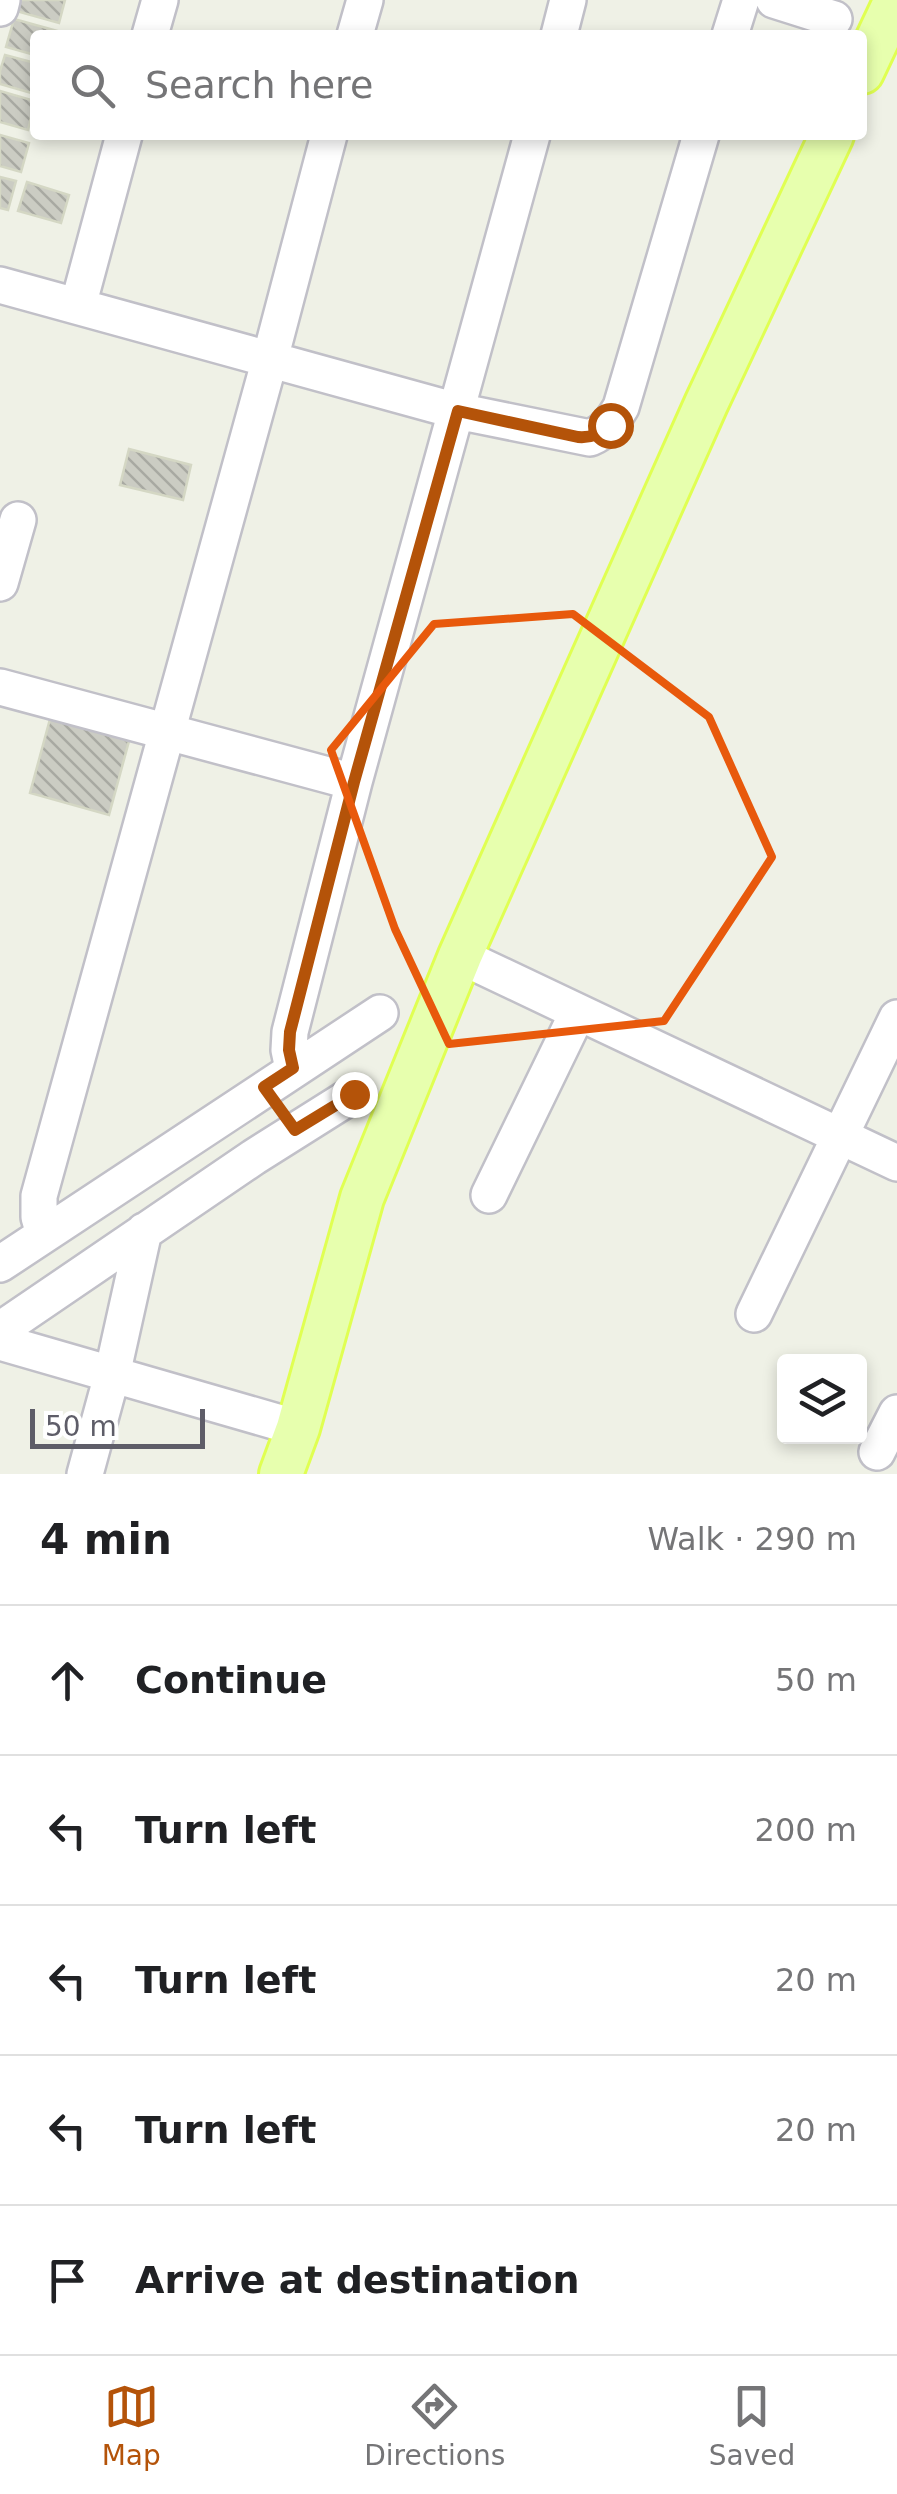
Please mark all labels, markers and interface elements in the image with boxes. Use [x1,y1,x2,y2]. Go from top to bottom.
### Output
search box [30,30,867,140]
icon: search [65,58,120,113]
text: Search here [145,63,373,107]
route start [588,403,634,449]
route end [332,1072,378,1118]
map controls [777,1354,867,1444]
button: layers [777,1354,867,1444]
scale bar [30,1404,205,1448]
text: 50 m [45,1410,117,1443]
text: 4 min [40,1515,172,1564]
text: Walk · 290 m [647,1520,857,1558]
icon: ahead [40,1653,95,1708]
text: Continue [135,1658,327,1702]
text: 50 m [775,1661,857,1699]
icon: left [40,1803,95,1858]
text: Turn left [135,1808,316,1852]
text: 200 m [755,1811,857,1849]
icon: left [40,1953,95,2008]
text: Turn left [135,1958,316,2002]
text: 20 m [775,1961,857,1999]
icon: left [40,2103,95,2158]
text: Turn left [135,2108,316,2152]
text: 20 m [775,2111,857,2149]
icon: arrive [40,2253,95,2308]
text: Arrive at destination [135,2258,580,2302]
tab: Map [102,2379,161,2472]
tab: Directions [364,2379,505,2472]
tab: Saved [709,2379,795,2472]

